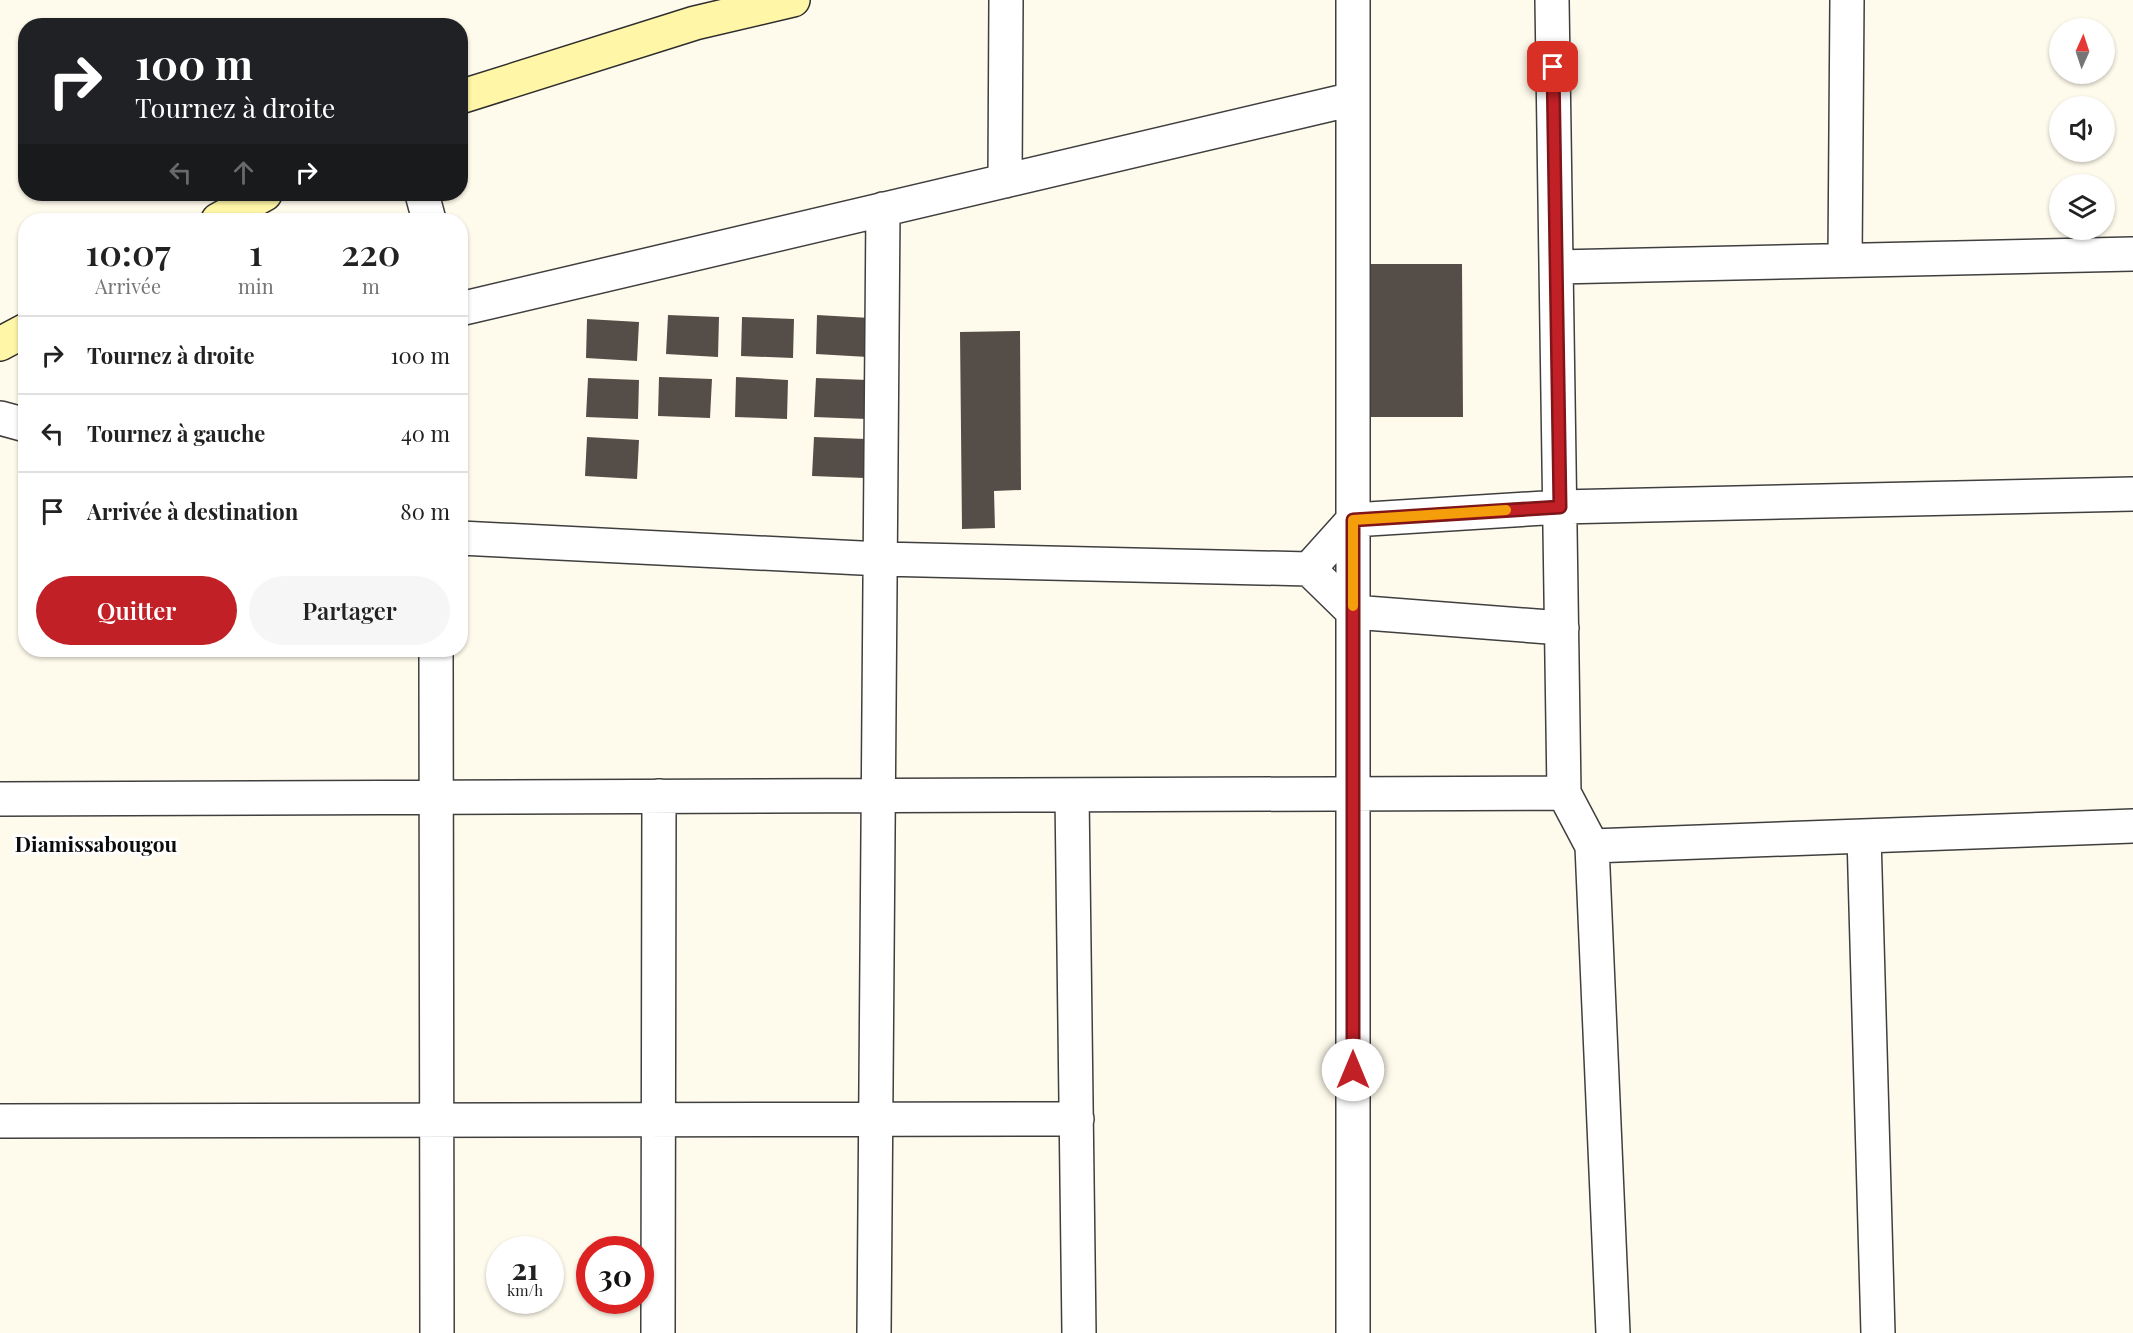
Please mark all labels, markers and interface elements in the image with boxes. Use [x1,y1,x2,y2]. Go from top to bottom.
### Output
north arrow [2049,18,2115,84]
map controls [2049,18,2115,240]
text: 100 m [135,35,253,91]
pin [1527,41,1578,92]
icon: right [36,42,114,120]
icon: arrive [1536,50,1569,83]
text: Tournez à droite [135,89,335,125]
button: sound [2049,96,2115,162]
icon: left [164,156,197,189]
icon: ahead [227,156,260,189]
icon: right [290,156,323,189]
button: layers [2049,174,2115,240]
text: 10:07 [86,227,171,275]
text: 1 [249,227,263,275]
text: 220 [341,227,400,275]
text: Arrivée [95,272,161,299]
text: min [238,272,274,299]
text: m [362,272,380,299]
icon: right [36,339,69,372]
text: Tournez à droite [87,340,255,370]
text: 100 m [390,340,450,370]
icon: left [36,417,69,450]
text: Tournez à gauche [87,418,265,448]
text: 40 m [401,418,450,448]
icon: arrive [36,495,69,528]
text: Arrivée à destination [87,496,298,526]
text: 80 m [400,496,450,526]
button: Quitter [36,576,237,645]
button: Partager [249,576,450,645]
district label: Diamissabougou [15,829,177,857]
position arrow [1321,1038,1385,1102]
speed limit sign: 30 [576,1236,654,1314]
text: 21 [511,1248,539,1288]
text: km/h [507,1280,543,1300]

